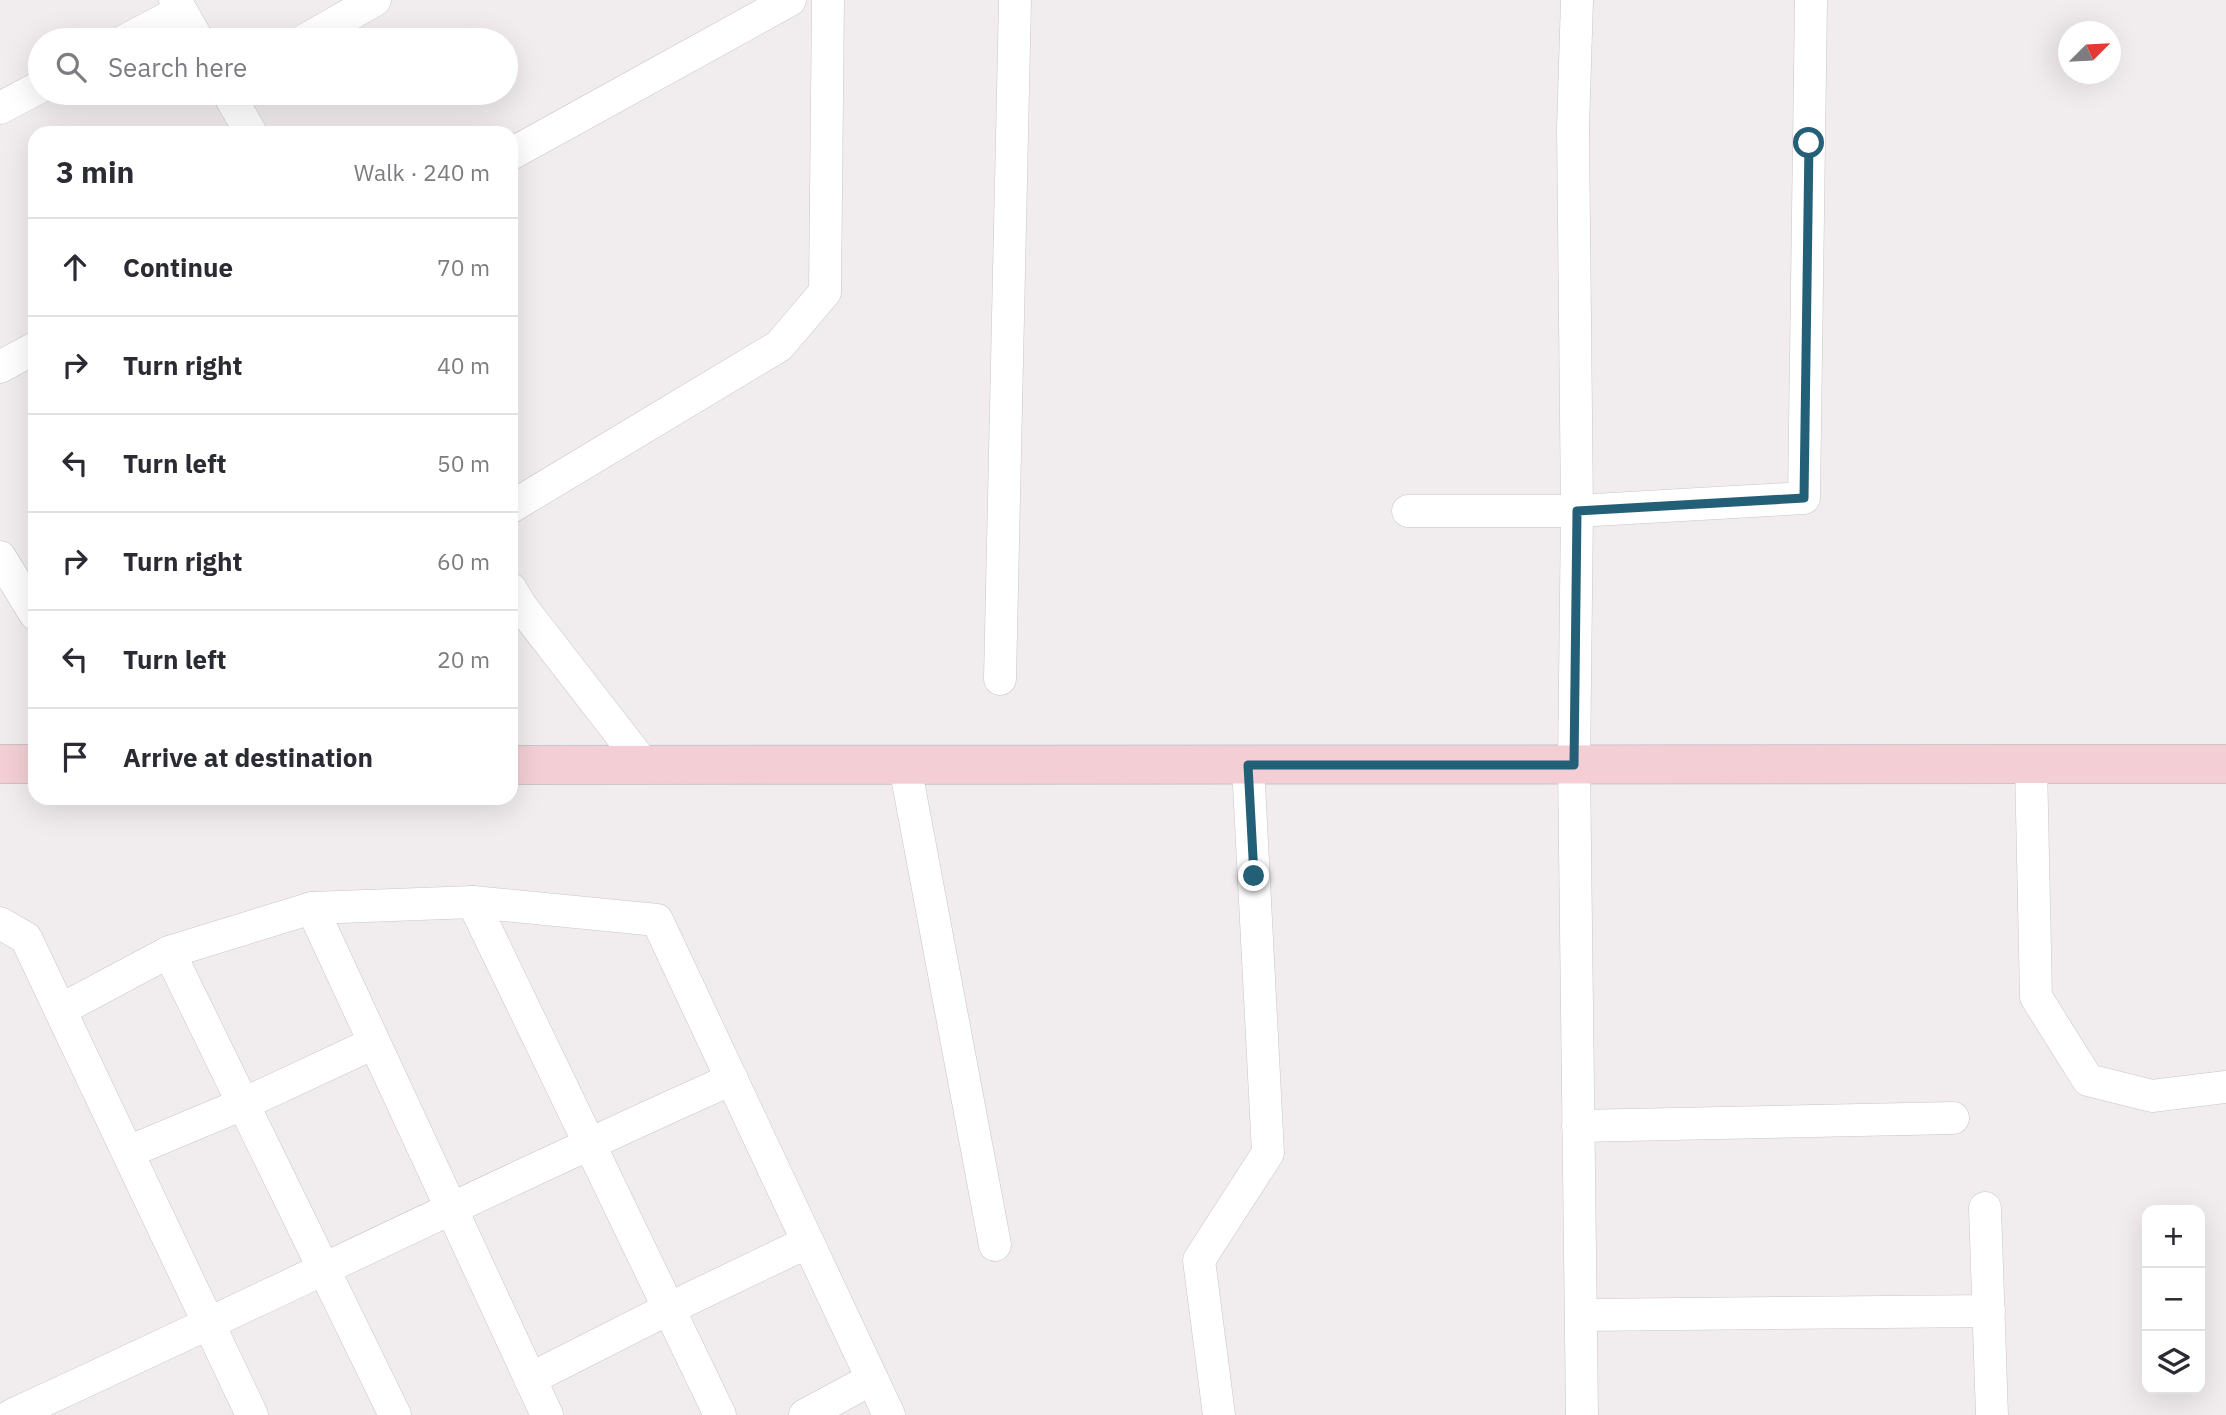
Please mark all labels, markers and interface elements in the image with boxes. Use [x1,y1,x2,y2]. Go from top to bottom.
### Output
north arrow [2058,21,2121,84]
search box [28,28,518,105]
icon: search [52,48,90,86]
text: Search here [108,50,247,84]
route start [1793,127,1824,158]
text: 3 min [56,152,134,191]
text: Walk · 240 m [354,157,490,187]
icon: ahead [56,248,94,286]
text: Continue [123,250,233,284]
text: 70 m [437,252,490,282]
icon: right [56,346,94,384]
text: Turn right [123,348,242,382]
text: 40 m [437,350,490,380]
icon: left [56,444,94,482]
text: Turn left [123,446,226,480]
text: 50 m [437,448,490,478]
icon: right [56,542,94,580]
text: Turn right [123,544,242,578]
text: 60 m [437,546,490,576]
icon: left [56,640,94,678]
text: Turn left [123,642,226,676]
text: 20 m [437,644,490,674]
icon: arrive [56,738,94,776]
text: Arrive at destination [123,740,373,774]
route end [1238,860,1269,891]
map controls [2142,1205,2205,1394]
button: + [2142,1205,2205,1268]
button: − [2142,1268,2205,1331]
button: layers [2142,1331,2205,1394]

